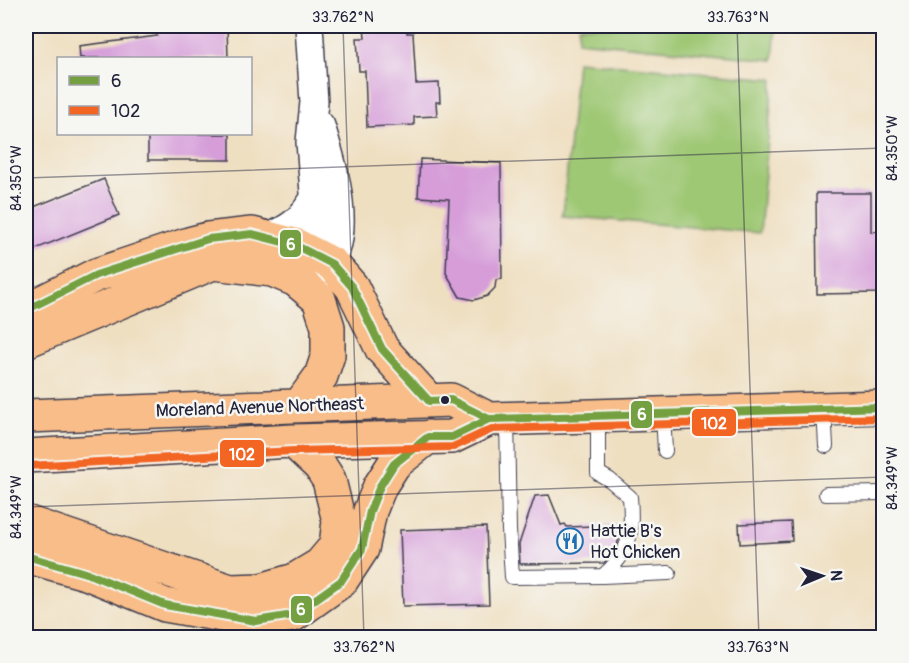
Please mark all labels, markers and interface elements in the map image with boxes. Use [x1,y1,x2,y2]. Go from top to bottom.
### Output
text: 33.762°N [312,8,374,27]
text: 33.763°N [707,8,769,27]
legend [57,57,252,135]
text: 6 [111,70,121,93]
text: 102 [111,100,140,123]
text: 84.350°W [883,115,902,181]
text: 84.350°W [7,145,26,211]
line badge: 6 [279,229,302,258]
text: 6 [286,235,296,255]
street label: Moreland Avenue Northeast [156,392,365,423]
unlabelled marker [439,394,451,406]
line badge: 6 [630,400,653,429]
text: 6 [637,405,647,425]
line badge: 102 [691,408,737,437]
text: 102 [701,414,727,434]
line badge: 102 [219,439,265,468]
text: 102 [229,445,255,465]
text: 84.349°W [883,446,902,510]
text: 84.349°W [7,475,26,539]
place label: Hattie B's Hot Chicken [590,520,681,564]
restaurant icon: Hattie B's Hot Chicken [555,526,585,556]
north arrow [792,546,852,606]
text: N [826,570,846,581]
line badge: 6 [290,595,313,624]
text: 6 [296,600,306,620]
text: 33.762°N [333,638,395,657]
text: 33.763°N [727,638,789,657]

